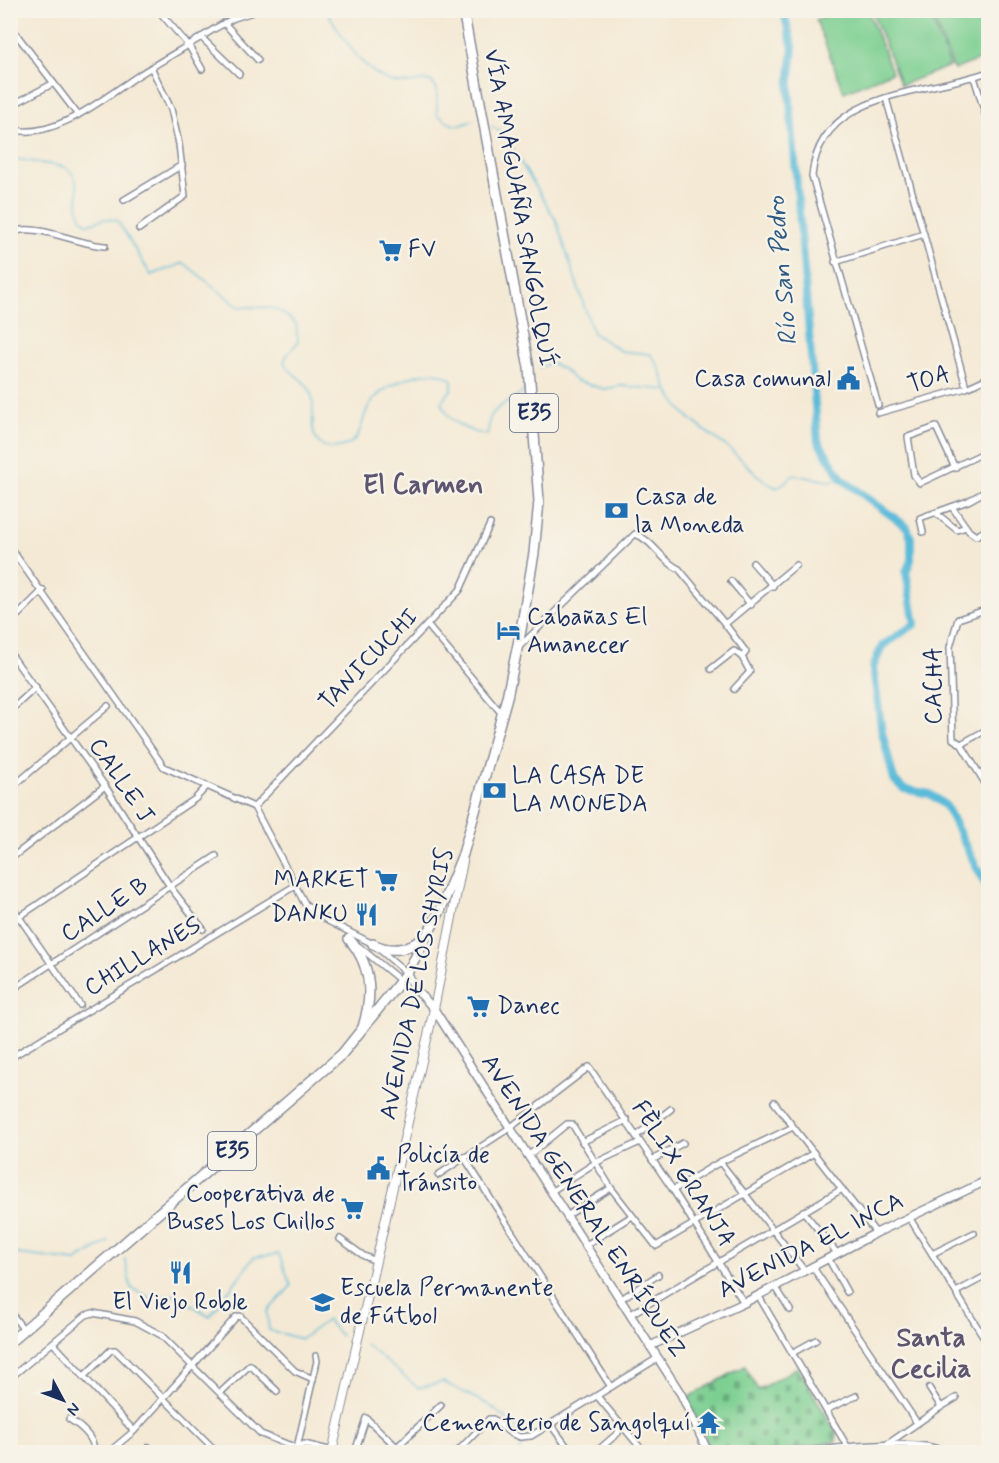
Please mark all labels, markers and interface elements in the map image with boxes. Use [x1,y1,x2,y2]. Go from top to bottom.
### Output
street label: VÍA AMAGUAÑA SANGOLQUÍ [476,47,563,369]
water label: Río San Pedro [759,194,806,347]
place label: FV [408,235,436,266]
supermarket icon: FV [377,237,403,263]
street label: TOA [904,359,954,401]
place label: Casa comunal [694,364,831,395]
public building icon: Casa comunal [836,366,862,392]
road number: E35 [510,394,558,432]
district label: El Carmen [363,468,483,503]
place label: Casa de la Moneda [635,482,745,541]
bank icon: Casa de la Moneda [604,498,630,524]
street label: TANICUCHI [312,602,426,718]
place label: Cabañas El Amanecer [527,602,647,661]
hotel icon: Cabañas El Amanecer [496,618,522,644]
street label: CACHA [919,647,950,725]
street label: CALLE J [81,732,161,830]
place label: LA CASA DE LA MONEDA [512,761,648,820]
bank icon: LA CASA DE LA MONEDA [481,777,507,803]
street label: AVENIDA DE LOS SHYRIS [373,845,461,1123]
place label: MARKET [274,865,369,896]
supermarket icon: MARKET [374,867,400,893]
street label: CALLE B [55,870,155,950]
place label: DANKU [271,899,348,930]
restaurant icon: DANKU [353,901,379,927]
street label: CHILLANES [79,910,207,1004]
place label: Danec [497,991,560,1022]
supermarket icon: Danec [466,993,492,1019]
street label: AVENIDA GENERAL ENRÍQUEZ [473,1048,693,1363]
street label: FÈLIX GRANJA [624,1095,742,1253]
road number: E35 [208,1132,256,1170]
place label: Policía de Tránsito [397,1140,490,1199]
public building icon: Policía de Tránsito [366,1156,392,1182]
place label: Cooperativa de Buses Los Chillos [167,1179,335,1238]
street label: AVENIDA EL INCA [713,1186,909,1306]
supermarket icon: Cooperativa de Buses Los Chillos [340,1195,366,1221]
restaurant icon: El Viejo Roble [167,1259,193,1285]
place label: Escuela Permanente de Fútbol [340,1273,554,1332]
place label: El Viejo Roble [112,1287,248,1318]
school or university icon: Escuela Permanente de Fútbol [309,1289,335,1315]
district label: Santa Cecilia [891,1321,972,1387]
north arrow [33,1370,93,1430]
text: N [62,1398,85,1420]
place label: Cementerio de Sangolquí [422,1408,691,1439]
temple icon: Cementerio de Sangolquí [696,1410,722,1436]

